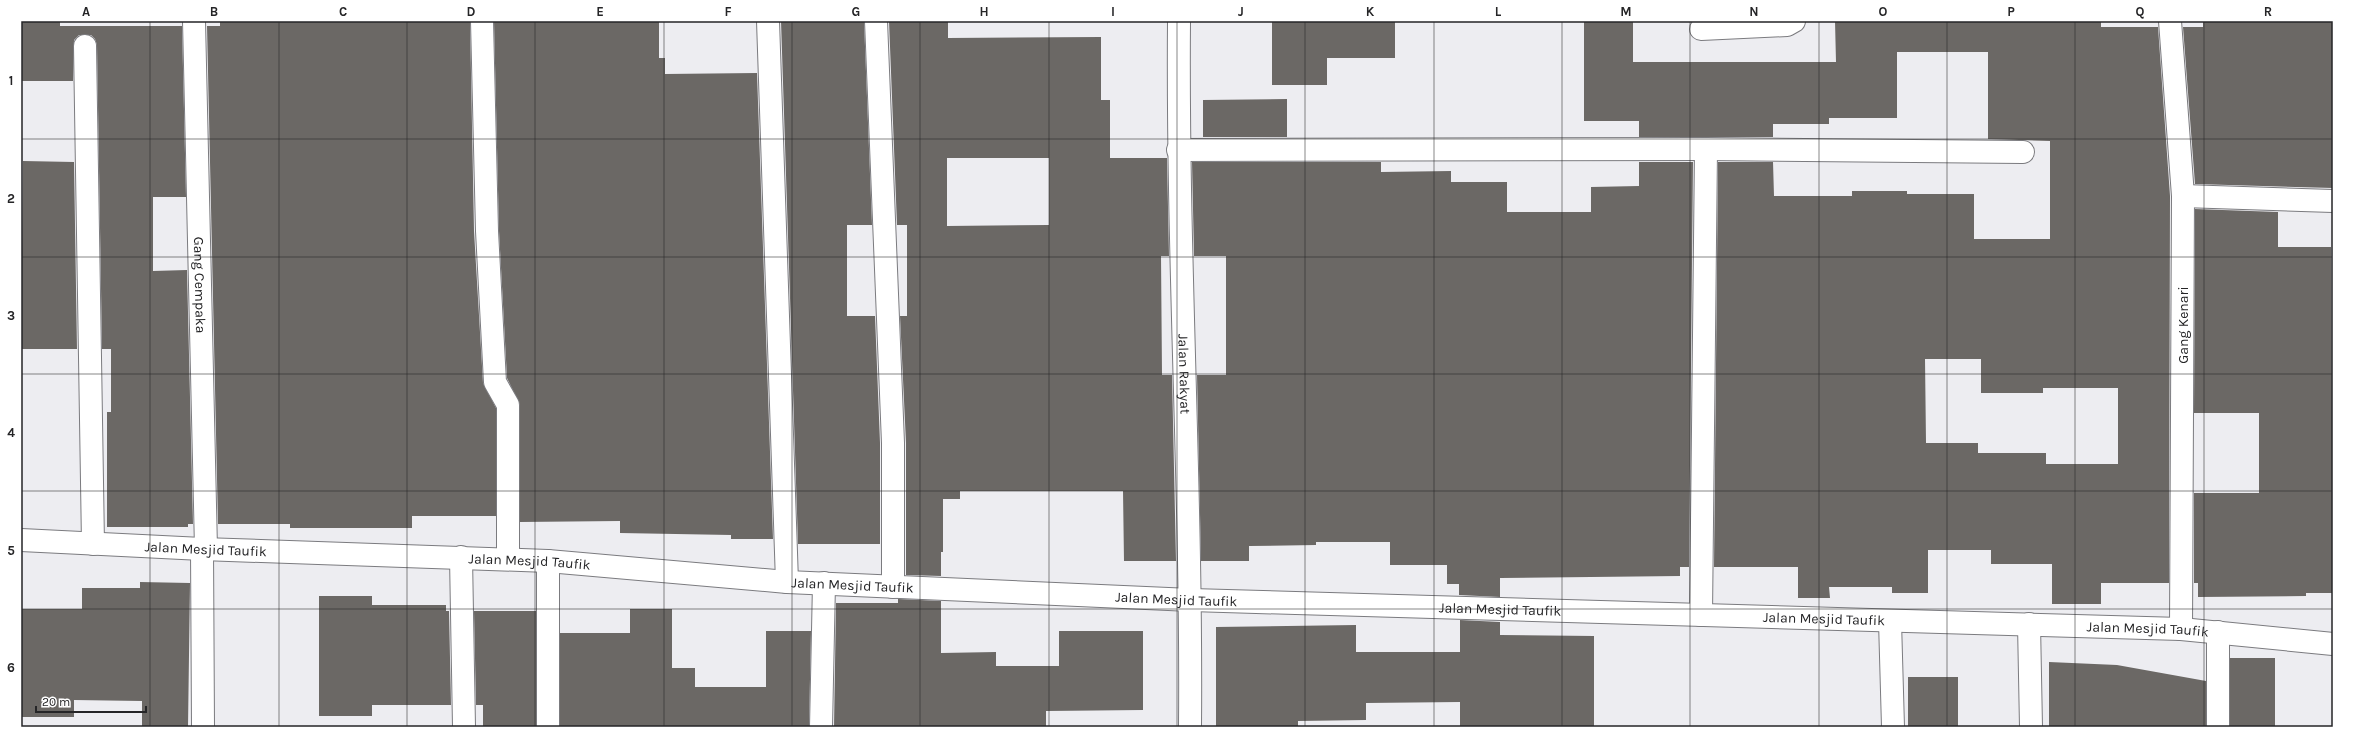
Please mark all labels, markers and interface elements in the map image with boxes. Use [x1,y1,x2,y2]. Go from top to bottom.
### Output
text: A [82,4,90,19]
text: B [210,4,218,19]
text: C [339,4,347,19]
text: D [467,4,476,19]
text: E [596,4,604,19]
text: F [724,4,732,19]
text: G [852,4,860,19]
text: H [979,4,989,19]
text: I [1111,4,1115,19]
text: J [1238,4,1244,19]
text: K [1366,4,1375,19]
text: L [1495,4,1502,19]
text: M [1620,4,1632,19]
text: N [1749,4,1759,19]
text: O [1879,4,1888,19]
text: P [2007,4,2015,19]
text: Q [2136,4,2145,19]
text: R [2264,4,2272,19]
text: 1 [9,73,13,88]
text: 2 [7,191,15,206]
street label: Gang Cempaka [190,236,209,334]
street label: Gang Kenari [2175,286,2192,364]
text: 3 [7,308,15,323]
street label: Jalan Rakyat [1174,334,1194,414]
text: 4 [7,425,15,440]
street label: Jalan Mesjid Taufik [144,538,267,560]
text: 5 [7,543,15,558]
street label: Jalan Mesjid Taufik [468,550,591,574]
street label: Jalan Mesjid Taufik [791,574,914,597]
street label: Jalan Mesjid Taufik [1115,589,1238,610]
street label: Jalan Mesjid Taufik [1439,599,1562,620]
street label: Jalan Mesjid Taufik [1763,609,1885,629]
street label: Jalan Mesjid Taufik [2086,618,2210,641]
text: 6 [7,660,15,675]
scale bar [36,688,146,714]
text: 20 m [42,695,70,709]

